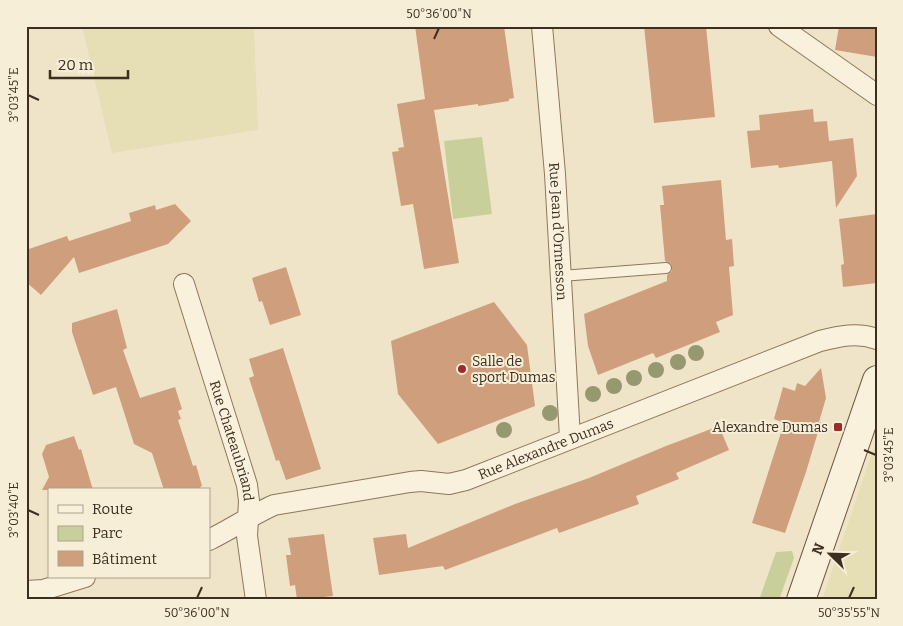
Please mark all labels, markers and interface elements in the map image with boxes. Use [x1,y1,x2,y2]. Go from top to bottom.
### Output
text: 50°36'00"N [406,7,472,21]
scale bar [50,48,128,80]
text: 20 m [58,56,94,74]
text: 3°03'45"E [7,68,21,122]
street label: Rue Jean d'Ormesson [545,162,570,301]
place label: Salle de sport Dumas [472,353,555,386]
marker: Salle de sport Dumas [456,363,468,375]
street label: Rue Chateaubriand [206,378,257,502]
street label: Rue Alexandre Dumas [476,415,616,483]
place label: Alexandre Dumas [712,419,828,436]
marker: Alexandre Dumas [832,421,844,433]
text: 3°03'45"E [882,428,896,482]
text: 3°03'40"E [7,482,21,538]
legend [48,488,210,578]
text: Route [92,500,133,518]
text: Parc [92,524,123,542]
north arrow [806,528,856,578]
text: N [809,541,829,557]
text: Bâtiment [92,550,157,568]
text: 50°36'00"N [164,606,230,620]
text: 50°35'55"N [818,606,881,620]

